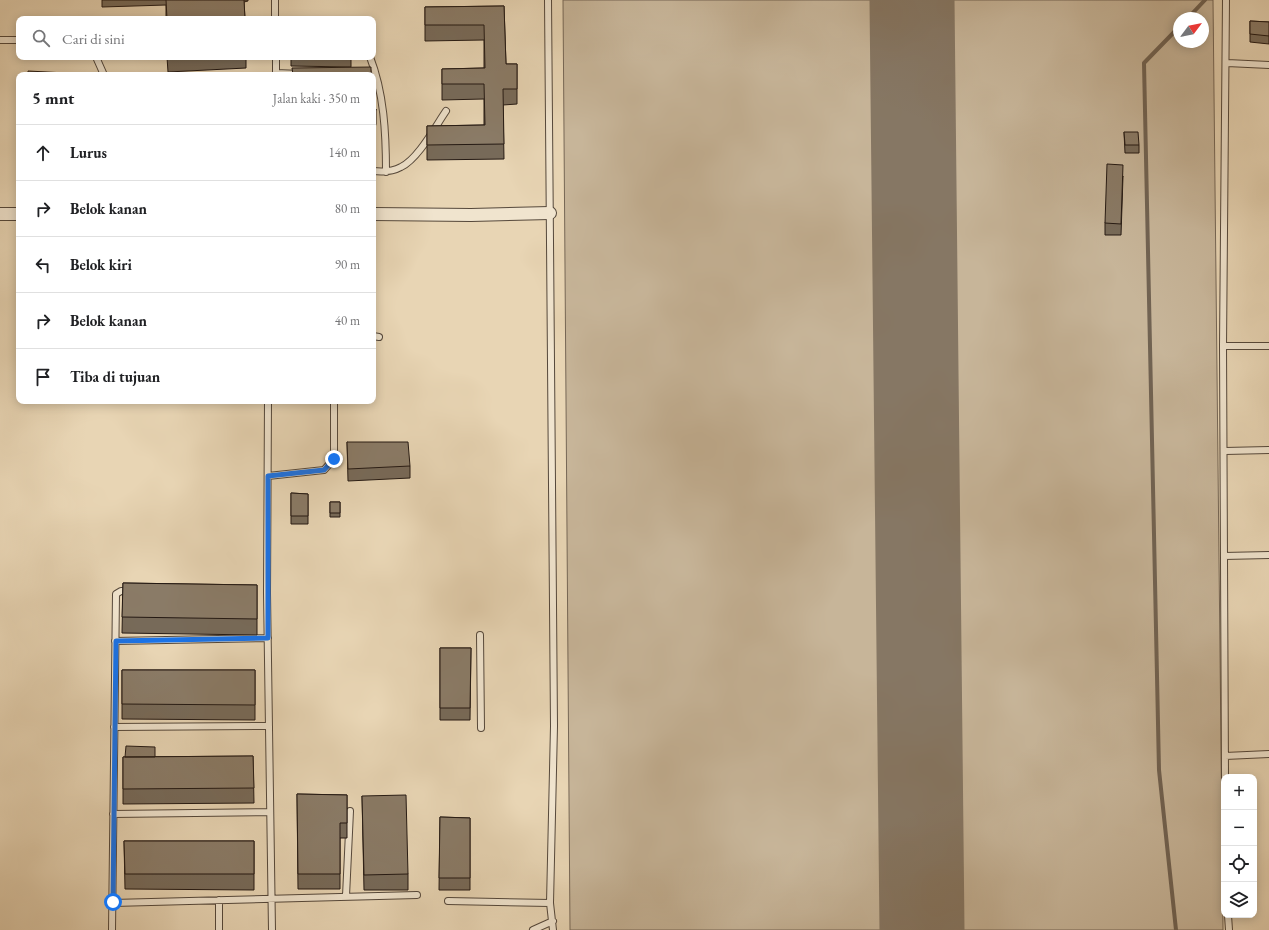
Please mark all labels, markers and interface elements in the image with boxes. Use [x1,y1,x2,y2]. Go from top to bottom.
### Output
north arrow [1173,12,1209,48]
search box [16,16,376,60]
icon: search [30,27,52,49]
text: Cari di sini [62,29,125,48]
text: 5 mnt [32,87,74,109]
text: Jalan kaki · 350 m [273,90,360,107]
icon: ahead [32,142,54,164]
text: Lurus [70,143,107,162]
text: 140 m [329,144,360,161]
icon: right [32,198,54,220]
text: Belok kanan [70,199,147,218]
text: 80 m [335,200,360,217]
icon: left [32,254,54,276]
text: Belok kiri [70,255,132,274]
text: 90 m [335,256,360,273]
icon: right [32,310,54,332]
text: Belok kanan [70,311,147,330]
text: 40 m [335,312,360,329]
icon: arrive [32,366,54,388]
text: Tiba di tujuan [70,367,160,386]
route end [325,450,343,468]
map controls [1221,774,1257,918]
button: + [1221,774,1257,810]
button: − [1221,810,1257,846]
button: locate [1221,846,1257,882]
button: layers [1221,882,1257,918]
route start [104,893,122,911]

